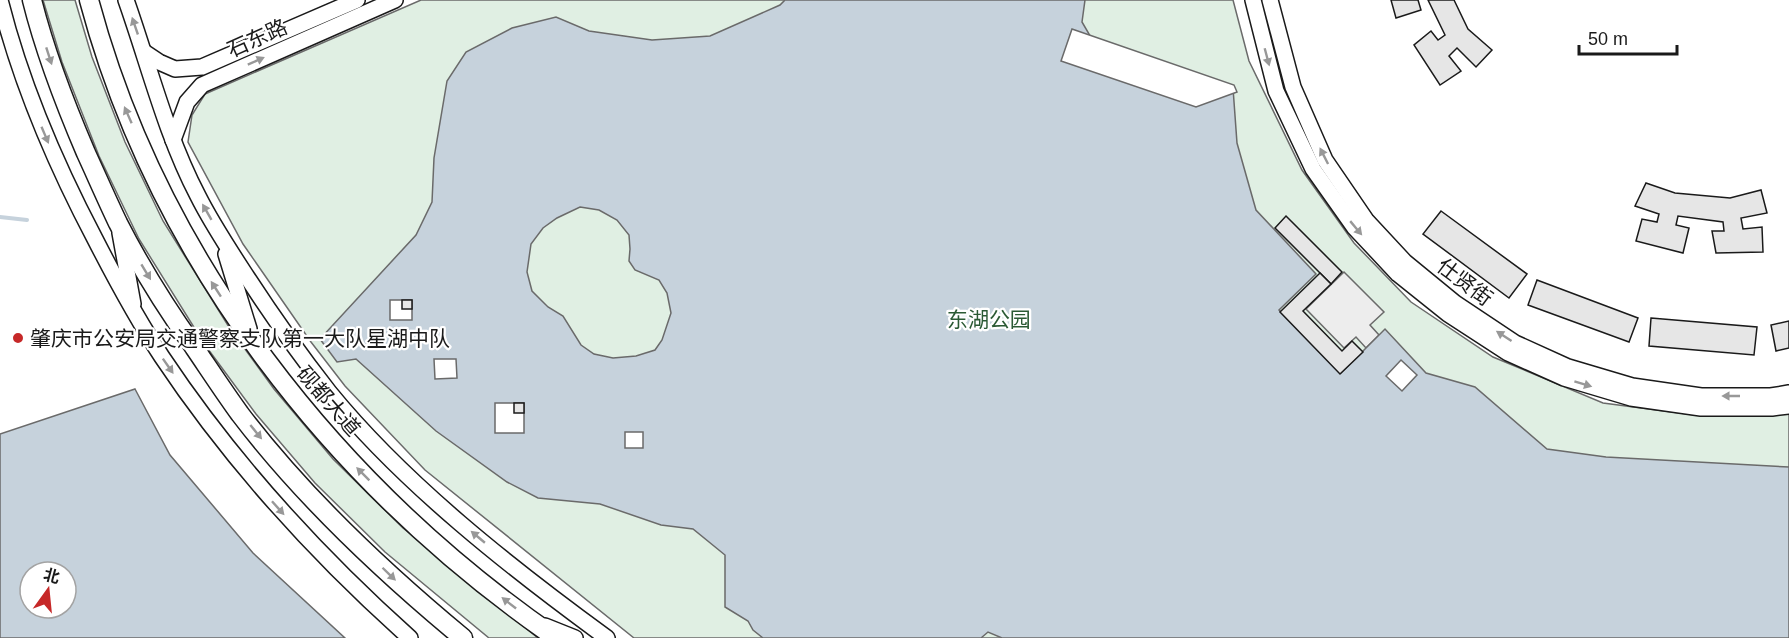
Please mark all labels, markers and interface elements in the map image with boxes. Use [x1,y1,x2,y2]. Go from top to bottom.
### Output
street label: 石东路 [224,15,290,61]
one-way arrow [130,17,140,35]
scale bar [1579,18,1676,56]
text: 50 m [1588,29,1628,49]
one-way arrow [45,47,54,65]
one-way arrow [1263,47,1273,66]
one-way arrow [247,56,265,66]
one-way arrow [123,107,132,124]
one-way arrow [41,126,50,144]
one-way arrow [1319,147,1329,164]
one-way arrow [202,204,212,221]
one-way arrow [1350,220,1363,236]
street label: 仕贤街 [1433,254,1497,310]
one-way arrow [141,263,151,280]
one-way arrow [211,281,222,297]
park label: 东湖公园 [947,308,1031,331]
place label: 肇庆市公安局交通警察支队第一大队星湖中队 [30,327,450,350]
one-way arrow [1497,330,1513,342]
marker: 肇庆市公安局交通警察支队第一大队星湖中队 [11,331,25,345]
one-way arrow [162,357,174,373]
street label: 砚都大道 [293,362,365,440]
one-way arrow [1574,380,1592,389]
one-way arrow [1721,391,1740,401]
one-way arrow [249,425,261,440]
one-way arrow [357,467,371,481]
one-way arrow [271,500,284,515]
one-way arrow [471,531,486,544]
north arrow [18,560,78,620]
text: 北 [42,566,62,586]
one-way arrow [382,567,396,581]
one-way arrow [501,597,517,610]

